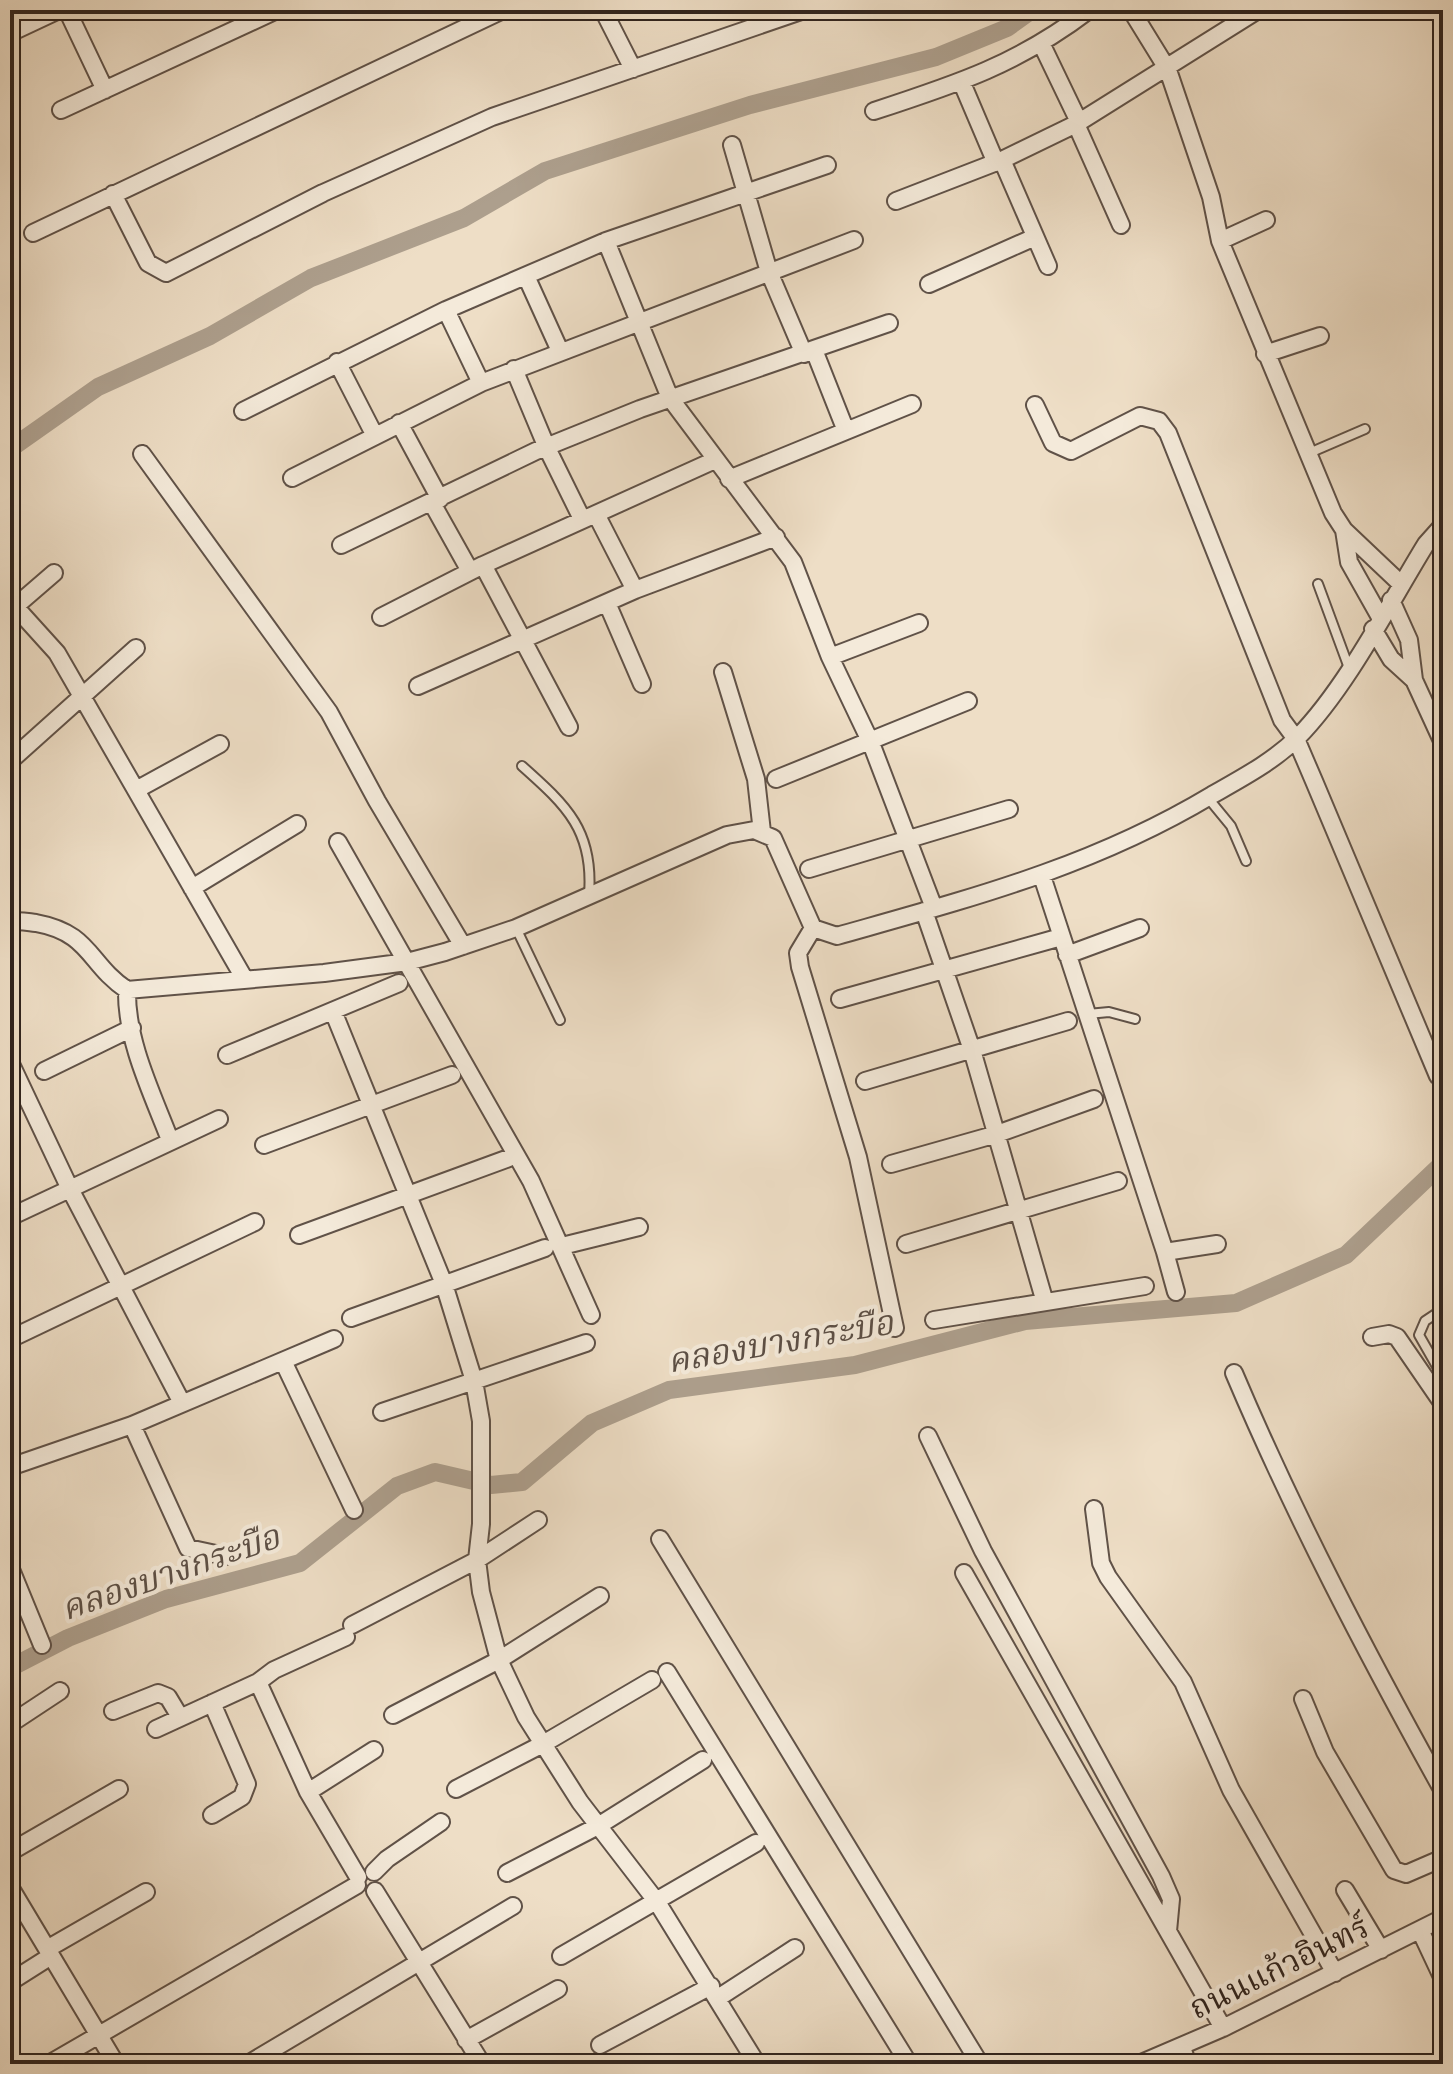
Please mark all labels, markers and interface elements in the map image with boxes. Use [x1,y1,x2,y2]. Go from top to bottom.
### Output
water label: คลองบางกระบือ [664,1301,898,1387]
water label: คลองบางกระบือ [55,1515,288,1635]
street label: ถนนแก้วอินทร์ [1183,1907,1378,2032]

